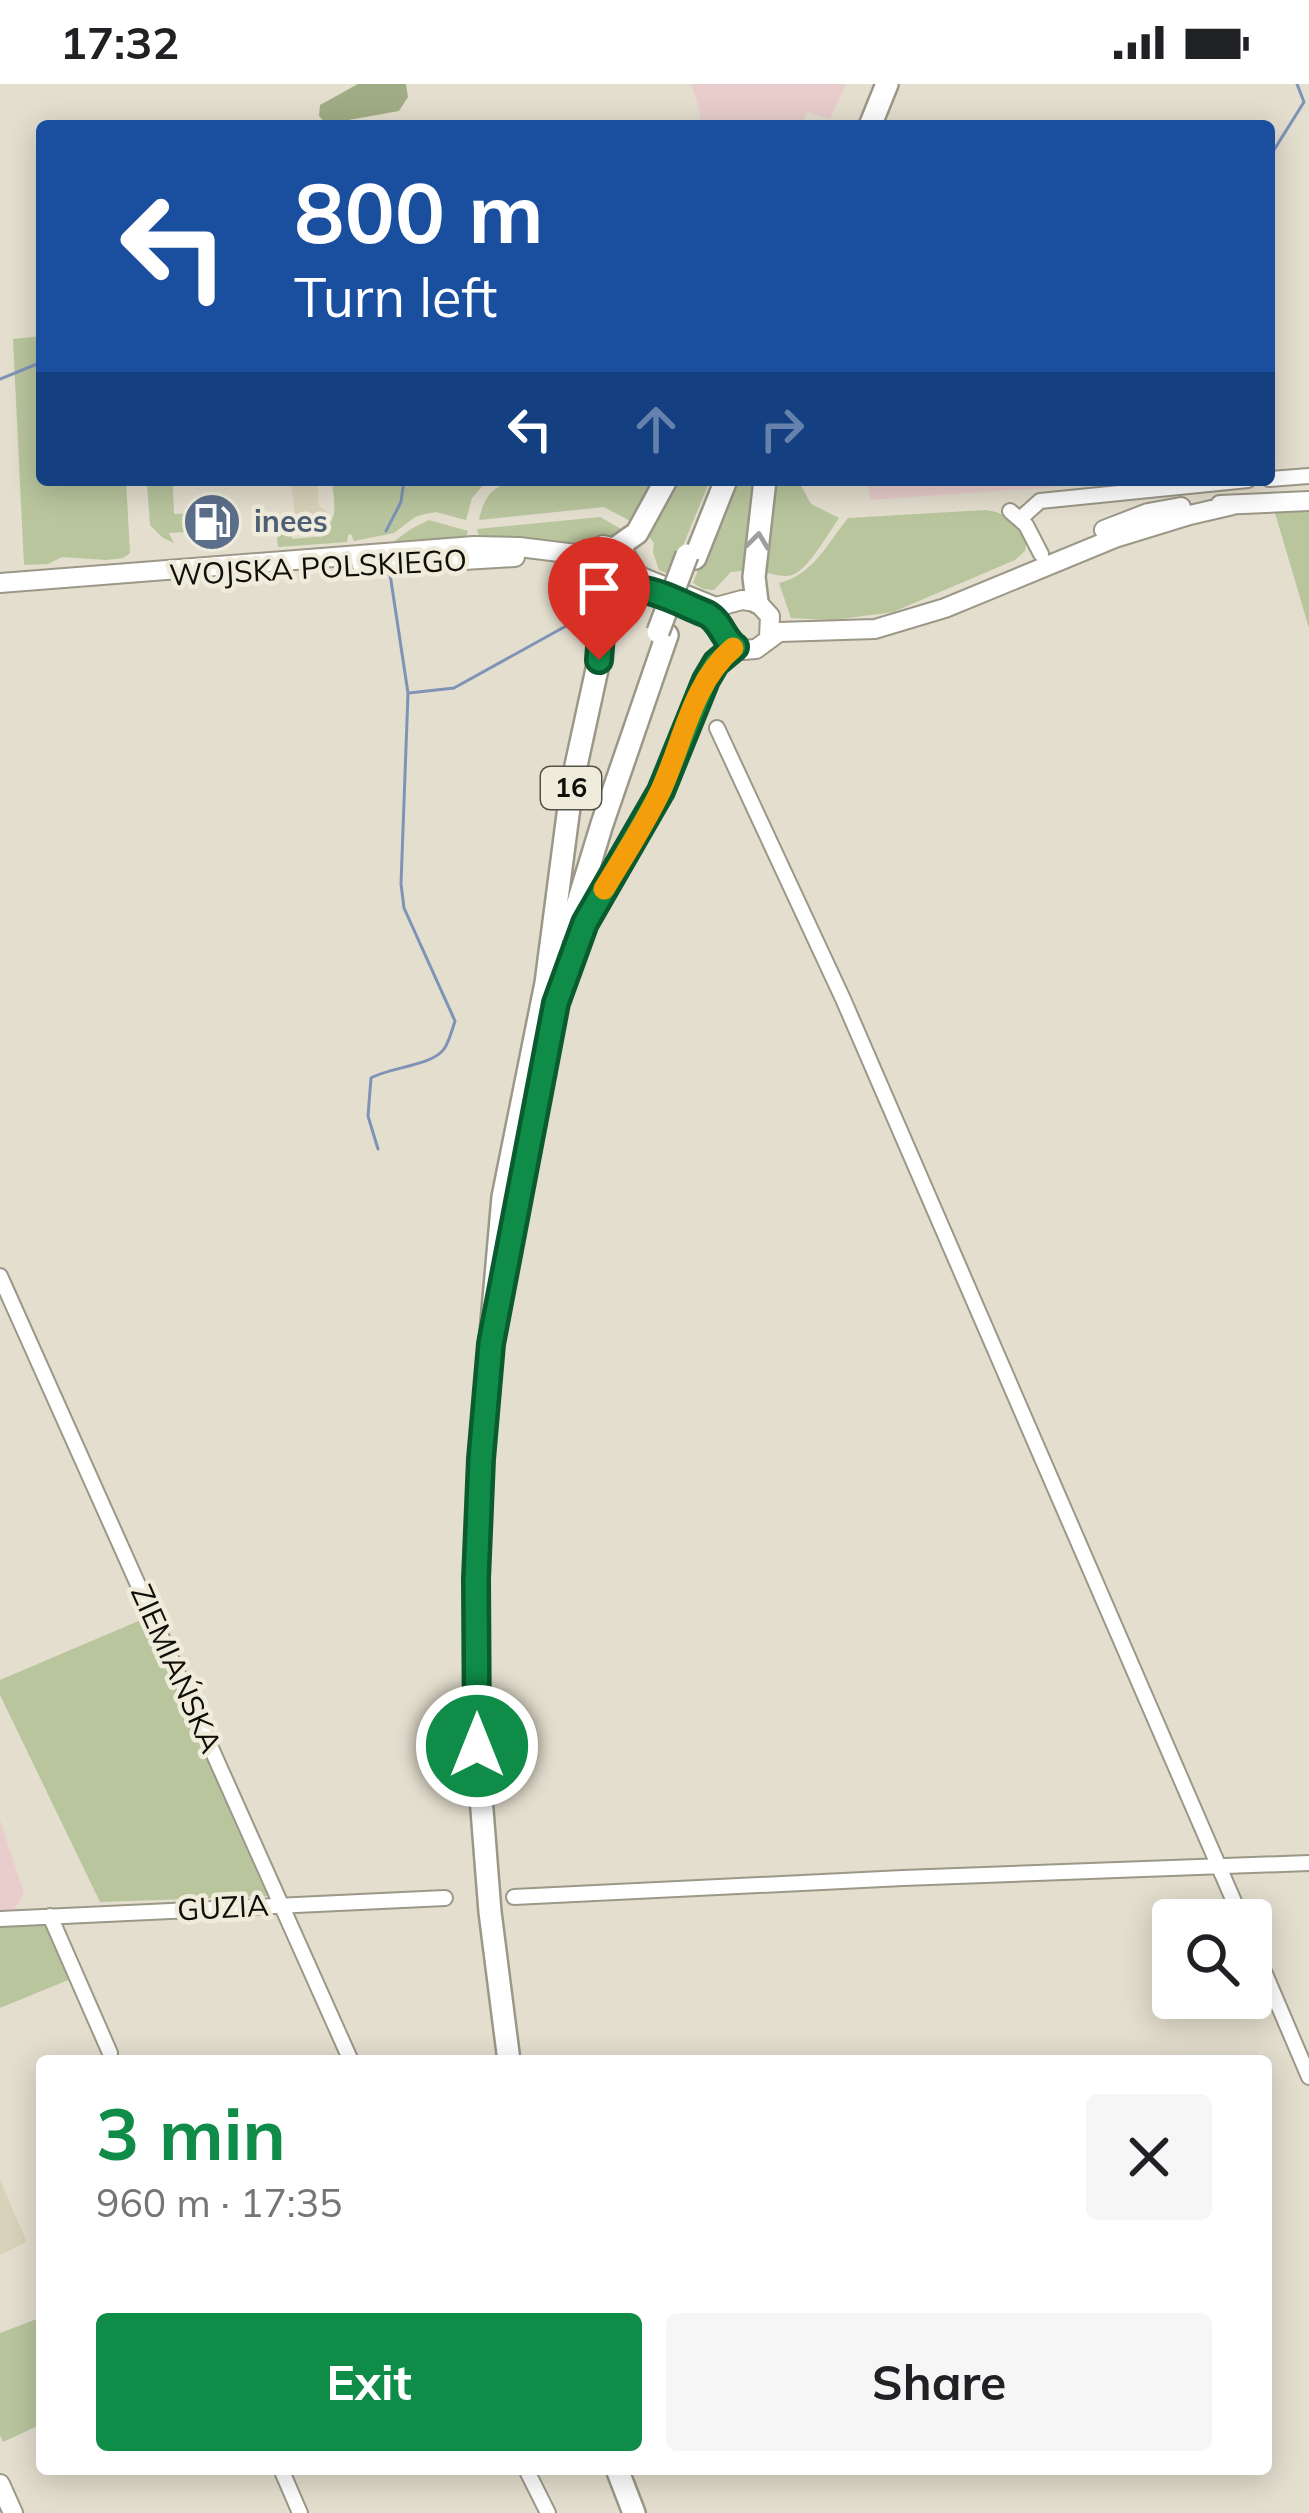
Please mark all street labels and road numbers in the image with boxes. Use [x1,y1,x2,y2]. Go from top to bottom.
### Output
street label: WOJSKA POLSKIEGO [168,540,468,594]
road number: 16 [541,767,601,809]
street label: ZIEMIAŃSKA [123,1579,231,1759]
street label: GUZIA [176,1886,270,1928]

